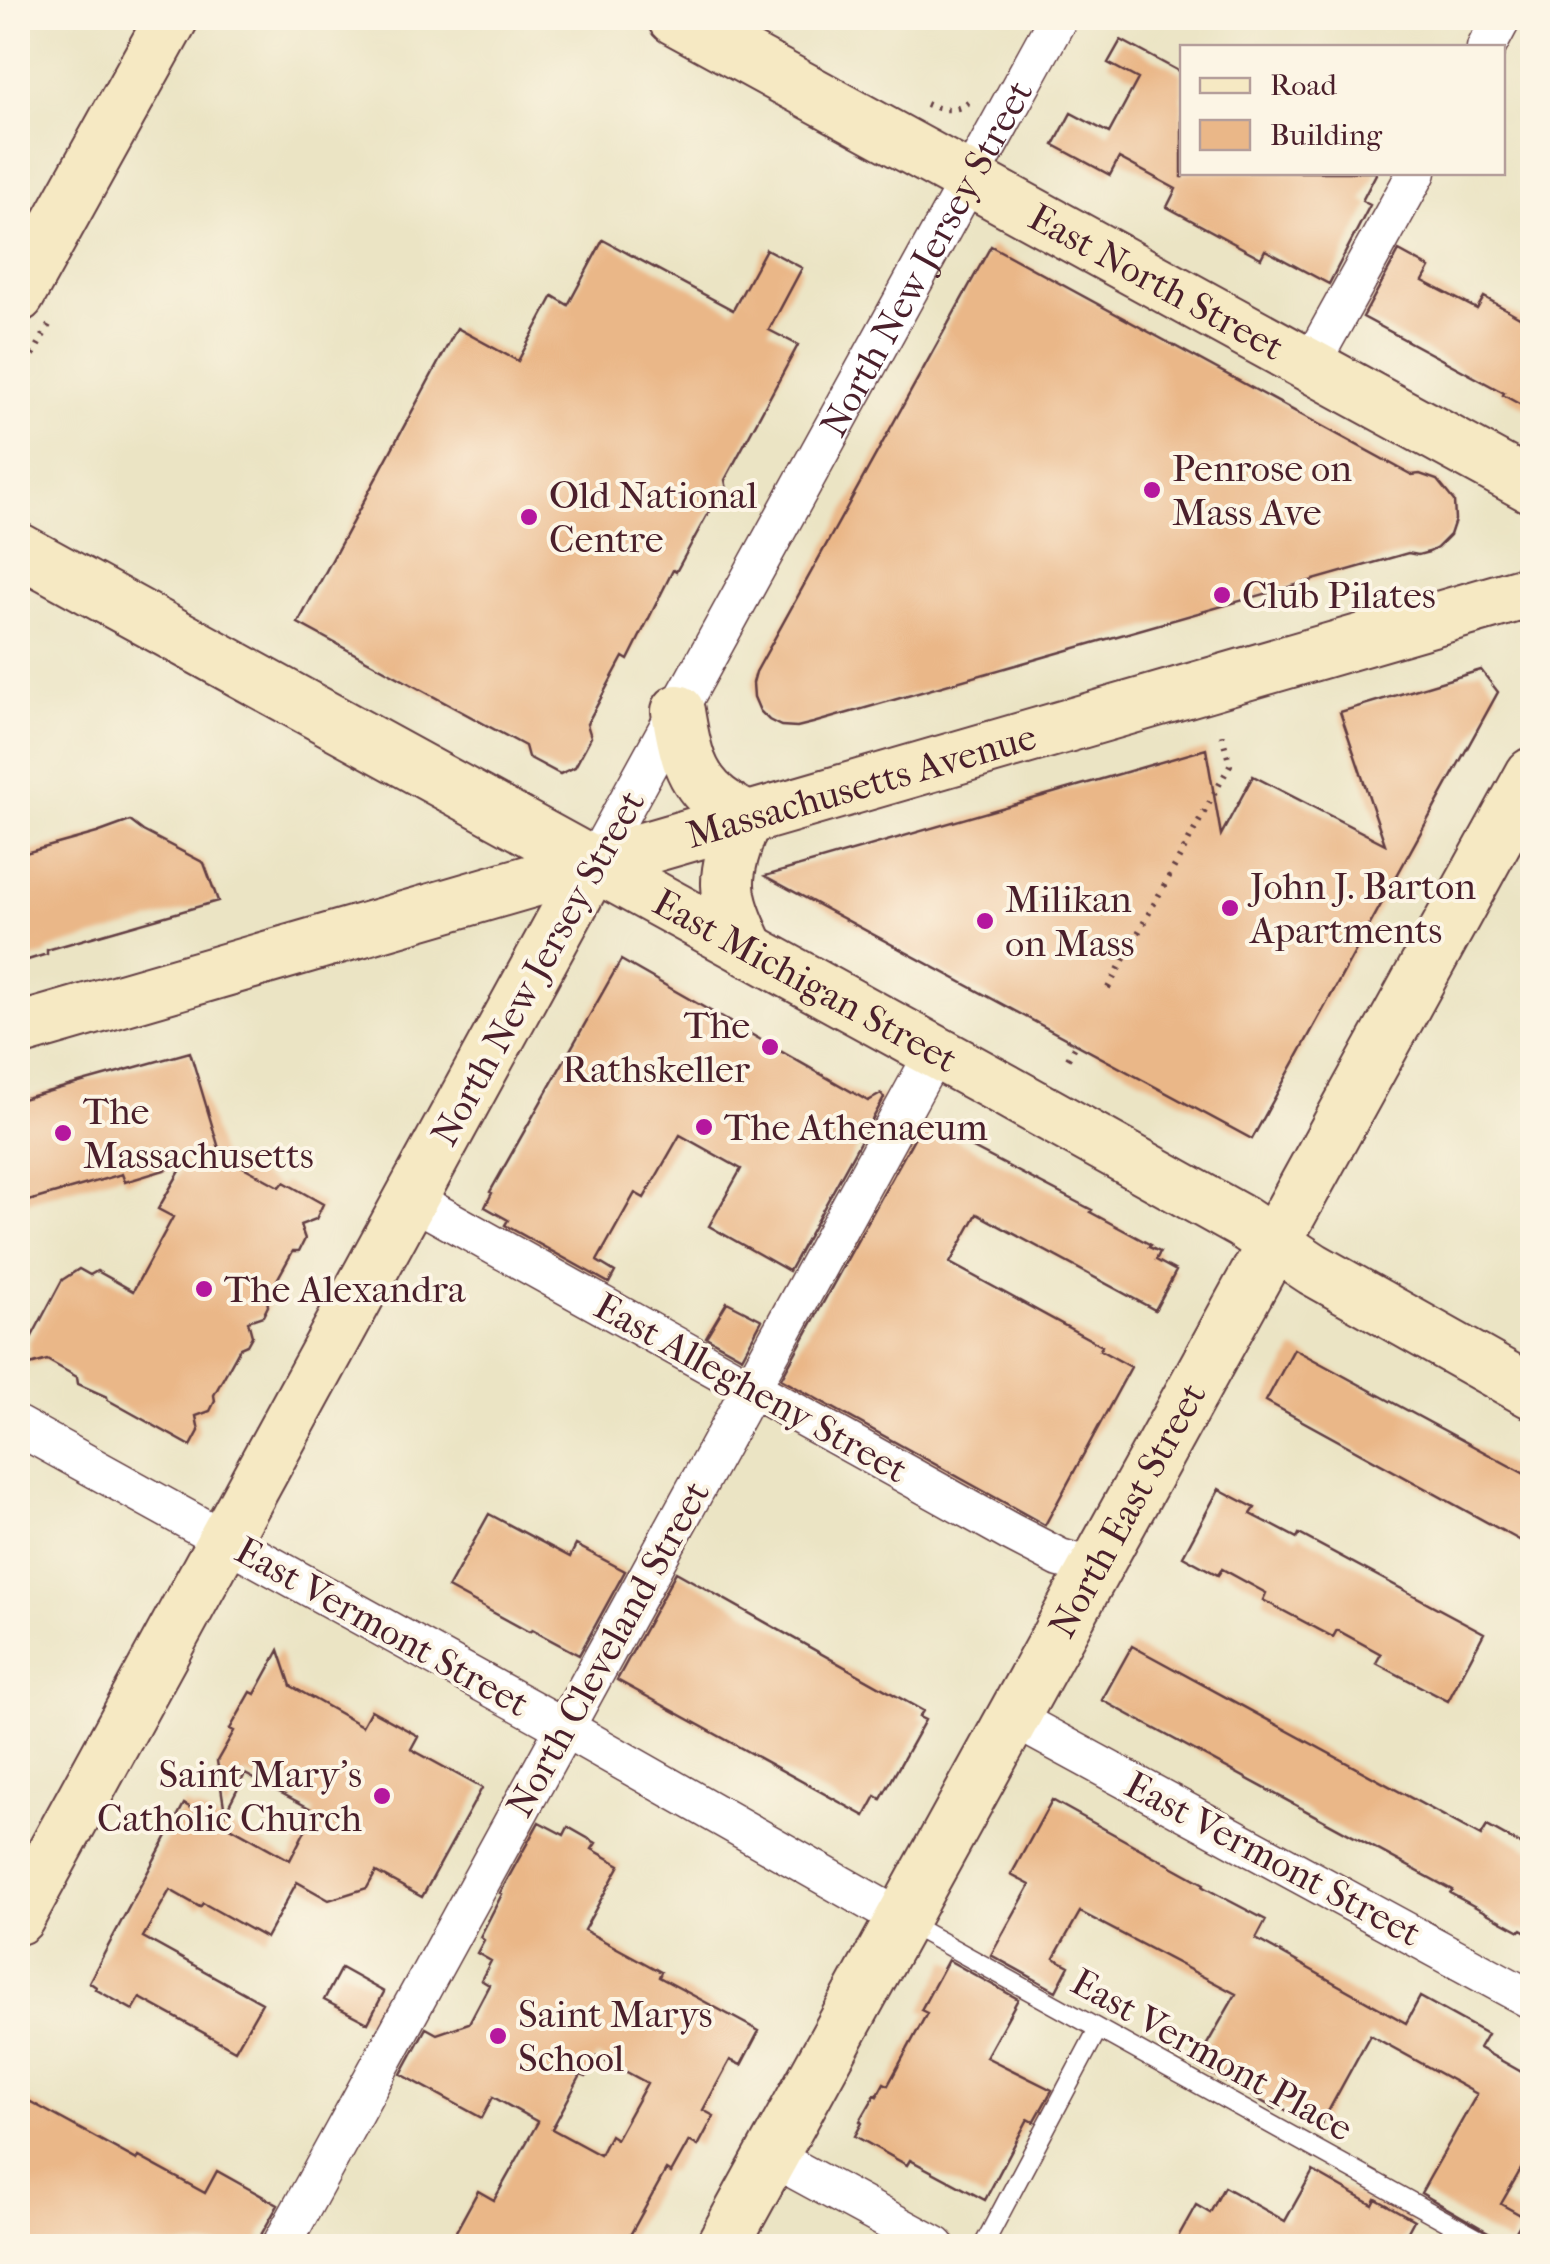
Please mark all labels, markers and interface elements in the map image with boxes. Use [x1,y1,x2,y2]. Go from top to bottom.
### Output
legend [1180,45,1505,175]
text: Road [1270,68,1337,103]
street label: North New Jersey Street [810,72,1042,444]
text: Building [1270,118,1383,153]
street label: East North Street [1021,194,1292,370]
place label: Penrose on Mass Ave [1172,446,1352,535]
place label: Old National Centre [549,473,757,562]
marker: Penrose on Mass Ave [1141,479,1163,501]
marker: Old National Centre [518,506,540,528]
place label: Club Pilates [1242,573,1436,618]
marker: Club Pilates [1211,584,1233,606]
street label: Massachusetts Avenue [681,713,1041,857]
street label: North New Jersey Street [422,782,655,1153]
place label: John J. Barton Apartments [1247,864,1476,953]
place label: Milikan on Mass [1005,877,1135,966]
street label: East Michigan Street [646,879,966,1082]
marker: John J. Barton Apartments [1219,897,1241,919]
marker: Milikan on Mass [974,910,996,932]
place label: The Rathskeller [562,1003,751,1092]
marker: The Rathskeller [759,1036,781,1058]
place label: The Massachusetts [83,1089,314,1178]
place label: The Athenaeum [724,1105,988,1150]
marker: The Athenaeum [693,1116,715,1138]
marker: The Massachusetts [52,1122,74,1144]
place label: The Alexandra [224,1267,466,1312]
marker: The Alexandra [193,1278,215,1300]
street label: East Allegheny Street [587,1283,916,1493]
street label: North East Street [1039,1375,1215,1645]
street label: North Cleveland Street [497,1473,719,1825]
street label: East Vermont Street [228,1528,537,1726]
place label: Saint Mary's Catholic Church [97,1752,362,1841]
street label: East Vermont Street [1118,1762,1429,1956]
marker: Saint Mary's Catholic Church [371,1785,393,1807]
street label: East Vermont Place [1064,1959,1360,2151]
place label: Saint Marys School [518,1992,713,2081]
marker: Saint Marys School [487,2025,509,2047]

